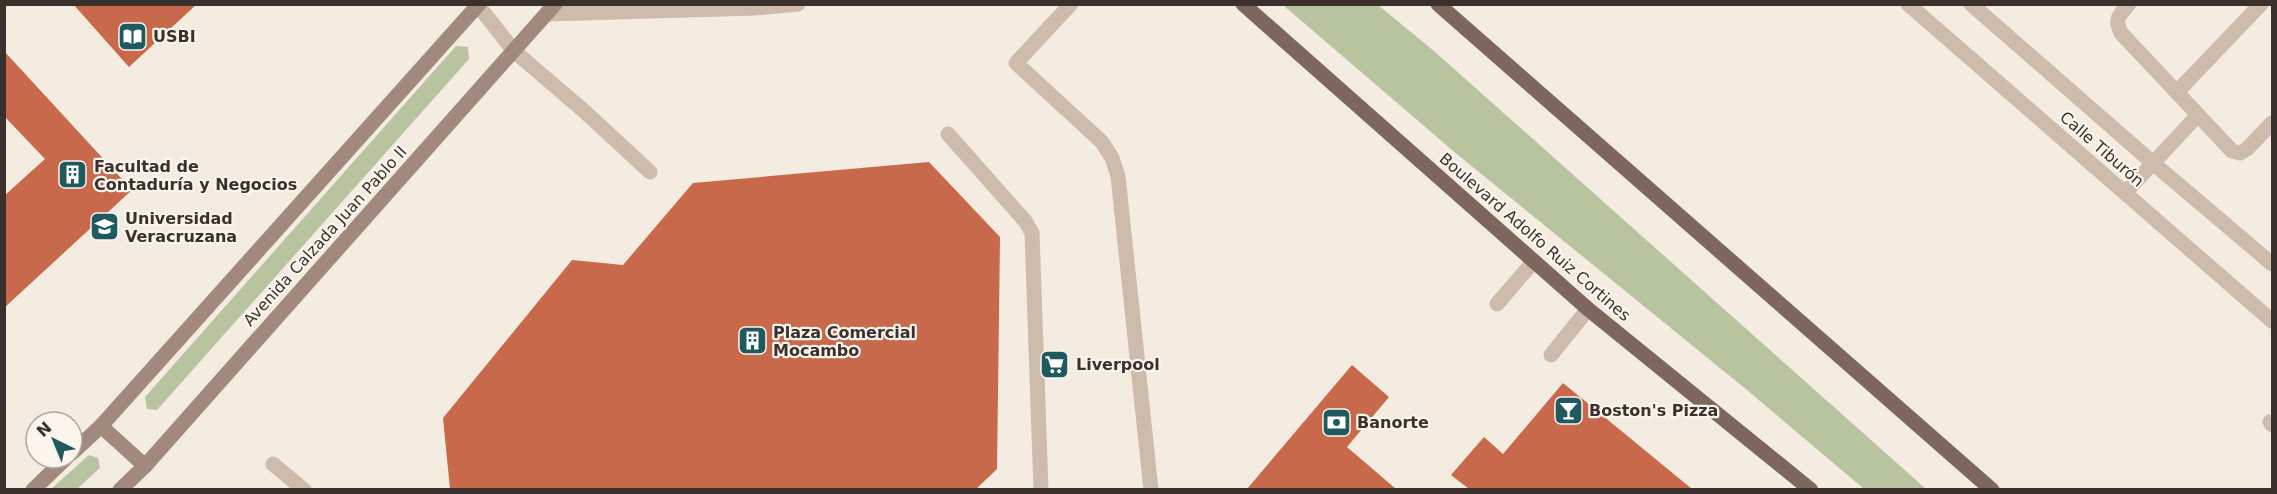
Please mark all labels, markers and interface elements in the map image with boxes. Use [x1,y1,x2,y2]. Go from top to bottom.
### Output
library icon: USBI [116,20,148,52]
place label: USBI [153,27,196,46]
street label: Calle Tiburón [2056,107,2148,191]
street label: Avenida Calzada Juan Pablo II [239,142,411,330]
street label: Boulevard Adolfo Ruiz Cortines [1436,149,1634,325]
place label: Facultad de Contaduría y Negocios [94,157,297,194]
building icon: Facultad de Contaduría y Negocios [57,159,89,191]
place label: Universidad Veracruzana [125,209,237,246]
school or university icon: Universidad Veracruzana [88,211,120,243]
place label: Plaza Comercial Mocambo [773,323,916,360]
building icon: Plaza Comercial Mocambo [736,325,768,357]
supermarket icon: Liverpool [1039,348,1071,380]
place label: Liverpool [1076,355,1160,374]
bar icon: Boston's Pizza [1552,394,1584,426]
place label: Boston's Pizza [1589,401,1718,420]
bank icon: Banorte [1320,406,1352,438]
north arrow [24,410,84,470]
place label: Banorte [1357,413,1429,432]
text: N [33,418,55,441]

